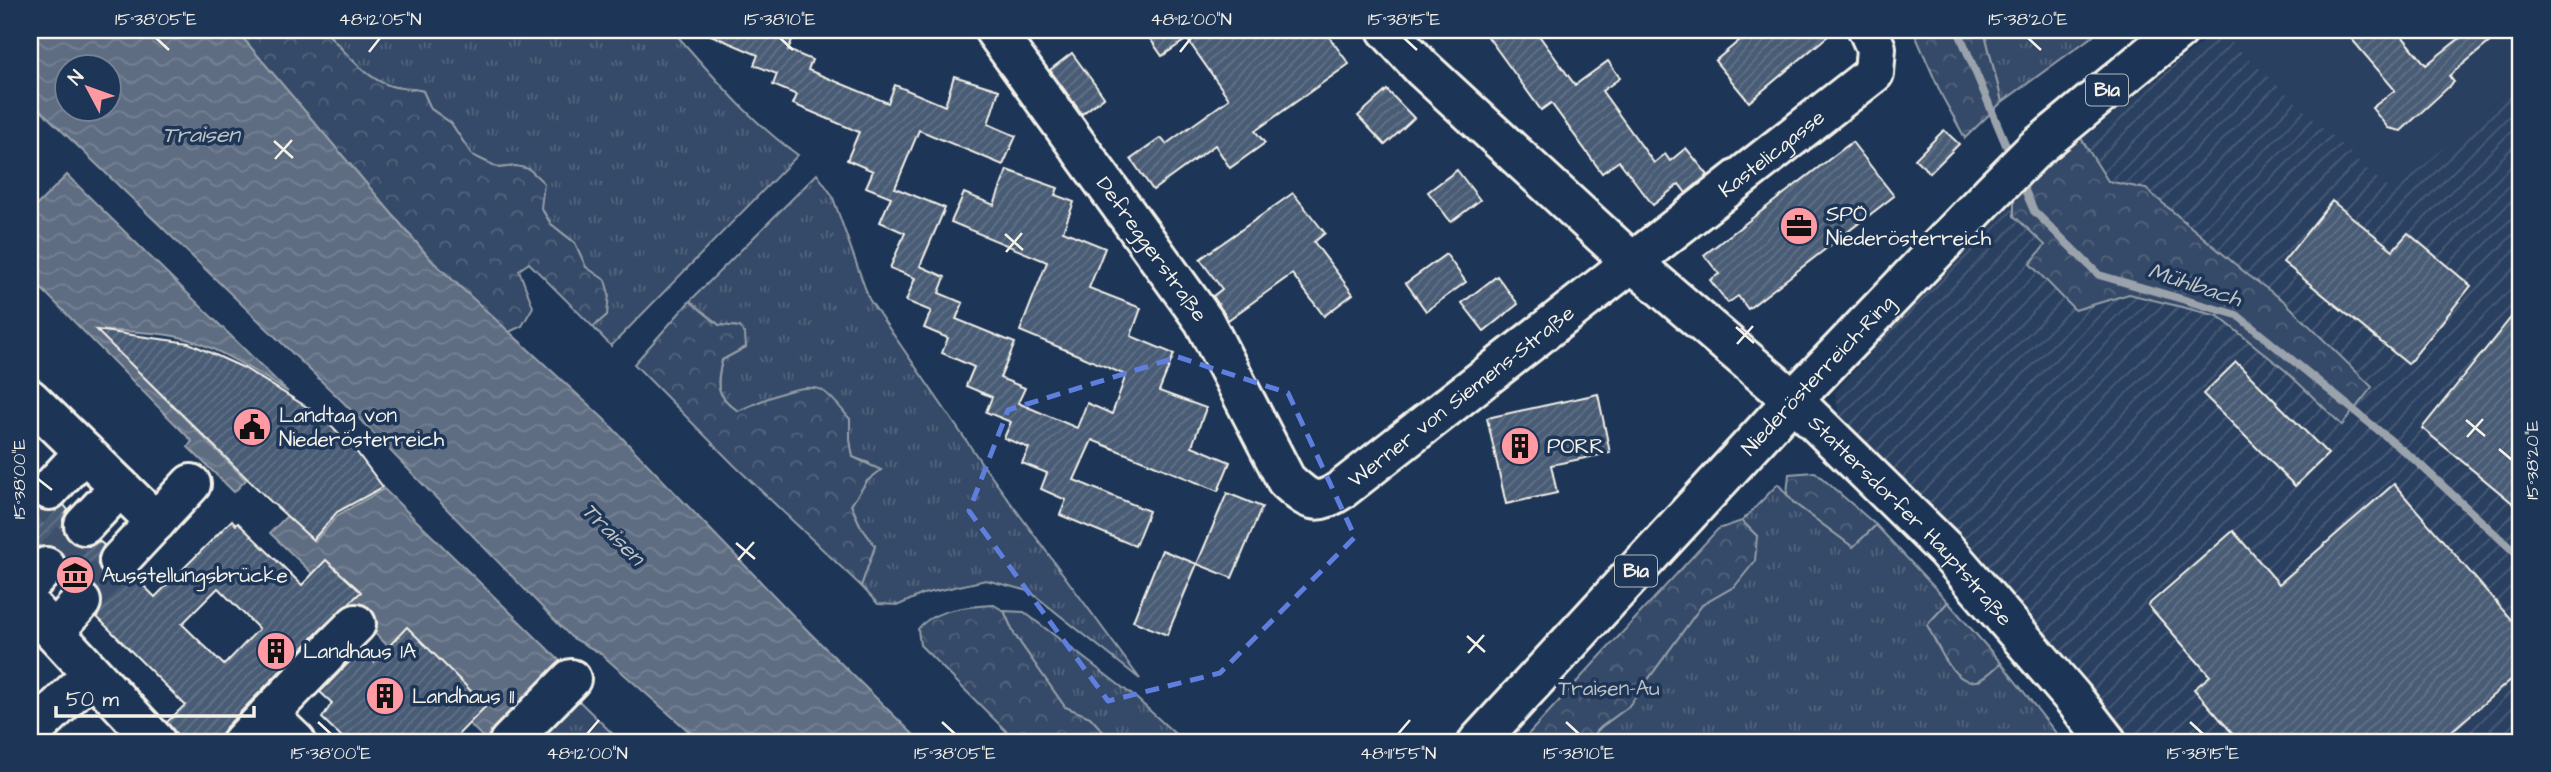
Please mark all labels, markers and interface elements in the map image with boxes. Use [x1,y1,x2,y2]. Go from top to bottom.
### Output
text: 15°38'05"E [115,7,197,32]
text: 48°12'05"N [338,7,422,32]
text: 15°38'10"E [744,7,816,32]
text: 48°12'00"N [1150,7,1232,32]
text: 15°38'15"E [1368,7,1441,32]
text: 15°38'20"E [1988,7,2068,32]
north arrow [52,52,122,122]
text: N [62,64,90,91]
road number: B1a [2086,74,2128,106]
street label: Kastelicgasse [1712,103,1831,204]
water label: Traisen [162,119,242,151]
street label: Defreggerstraße [1090,170,1214,327]
place label: SPÖ Niederösterreich [1826,200,1992,253]
office icon: SPÖ Niederösterreich [1778,205,1820,247]
water label: Mühlbach [2144,255,2247,316]
street label: Niederösterreich-Ring [1735,288,1902,462]
street label: Werner von Siemens-Straße [1342,298,1580,494]
place label: Landtag von Niederösterreich [279,401,445,454]
public building icon: Landtag von Niederösterreich [231,406,273,448]
street label: Stattersdorfer Hauptstraße [1802,408,2019,632]
text: 15°38'20"E [2520,420,2545,500]
building icon: PORR [1499,425,1541,467]
place label: PORR [1547,432,1604,461]
text: 15°38'00"E [7,438,32,519]
water label: Traisen [574,495,654,575]
museum icon: Ausstellungsbrücke [54,554,96,596]
road number: B1a [1615,556,1657,586]
place label: Ausstellungsbrücke [102,561,288,592]
building icon: Landhaus 1A [255,630,297,672]
place label: Landhaus 1A [303,637,417,666]
scale bar [56,674,254,718]
park label: Traisen-Au [1558,674,1660,703]
building icon: Landhaus 11 [364,675,406,717]
place label: Landhaus 11 [412,682,515,711]
text: 50 m [66,685,120,714]
text: 15°38'00"E [291,741,372,766]
text: 48°12'00"N [546,741,628,766]
text: 15°38'05"E [914,741,996,766]
text: 48°11'55"N [1360,741,1436,766]
text: 15°38'10"E [1543,741,1615,766]
text: 15°38'15"E [2167,741,2240,766]

